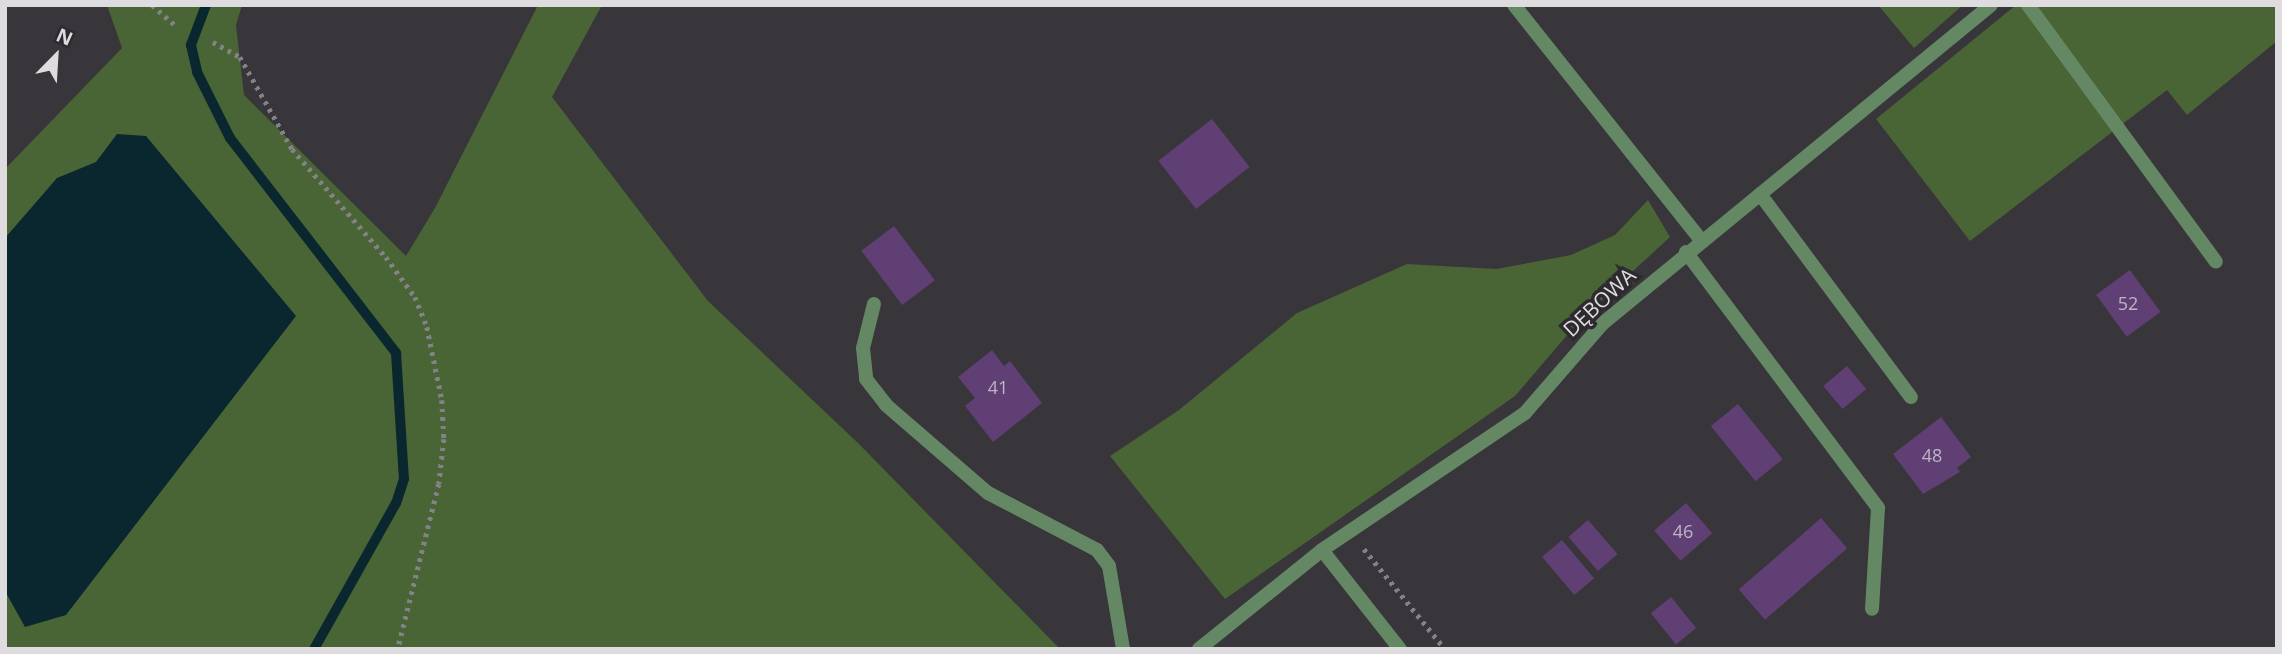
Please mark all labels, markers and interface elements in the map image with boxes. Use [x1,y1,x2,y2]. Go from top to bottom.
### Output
north arrow [21,21,91,91]
text: N [52,22,77,52]
street label: DĘBOWA [1558,262,1640,342]
house number: 52 [2118,292,2138,314]
house number: 41 [988,376,1008,398]
house number: 48 [1922,444,1942,466]
house number: 46 [1673,520,1693,542]

